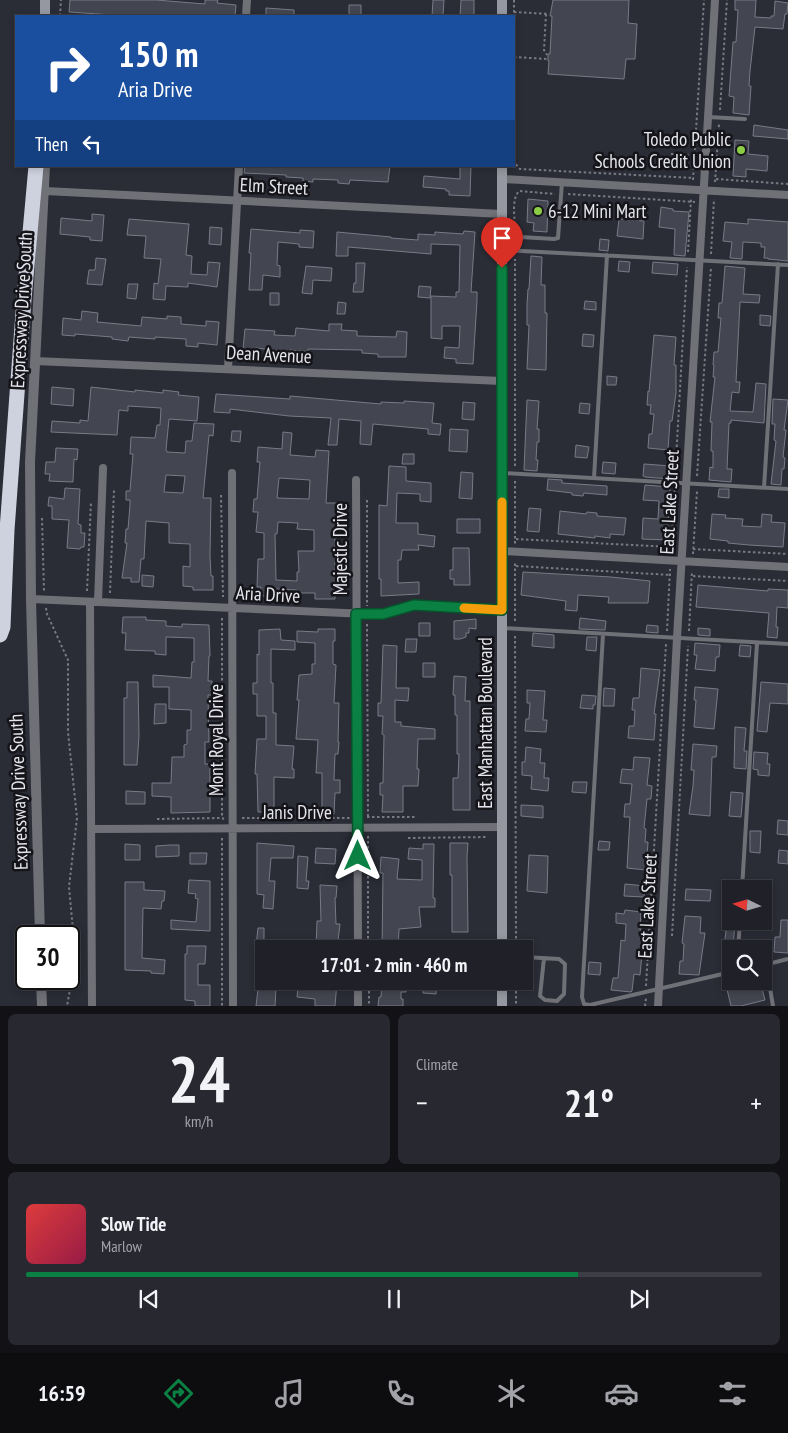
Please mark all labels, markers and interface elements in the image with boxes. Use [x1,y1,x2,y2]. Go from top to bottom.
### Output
text: 150 m [118,31,199,77]
icon: right [35,35,100,100]
text: Aria Drive [118,75,193,103]
place label: Toledo Public Schools Credit Union [594,127,731,173]
icon: left [78,130,106,158]
text: Then [35,132,68,156]
marker: Toledo Public Schools Credit Union [735,144,747,156]
street label: Elm Street [239,172,310,200]
place label: 6-12 Mini Mart [548,199,647,223]
marker: 6-12 Mini Mart [532,205,544,217]
pin [481,217,523,268]
icon: arrive [488,224,516,252]
street label: Expressway Drive South [5,231,37,389]
street label: Dean Avenue [226,340,312,368]
street label: East Lake Street [654,448,684,555]
street label: Majestic Drive [328,503,352,595]
street label: Aria Drive [235,580,301,608]
street label: East Manhattan Boulevard [473,637,497,809]
street label: Mont Royal Drive [204,684,228,796]
street label: Expressway Drive South [3,713,33,871]
street label: Janis Drive [261,800,332,824]
position arrow [331,829,383,881]
street label: East Lake Street [632,852,662,959]
north arrow [722,880,772,930]
map controls [722,880,772,990]
speed limit sign: 30 [15,925,80,990]
button: search [722,940,772,990]
text: 17:01 · 2 min · 460 m [321,953,467,977]
text: 24 [168,1036,230,1120]
text: Climate [416,1054,458,1074]
text: 21° [564,1078,614,1127]
text: − [416,1084,428,1121]
text: + [750,1084,762,1121]
text: km/h [185,1111,213,1131]
text: Slow Tide [101,1212,166,1236]
text: Marlow [101,1236,142,1256]
icon: previous [135,1285,163,1313]
icon: pause [380,1285,408,1313]
icon: next [625,1285,653,1313]
icon: directions [161,1376,196,1411]
icon: music [272,1376,307,1411]
icon: phone [383,1376,418,1411]
icon: climate [494,1376,529,1411]
icon: car [604,1376,639,1411]
icon: filters [715,1376,750,1411]
text: 16:59 [38,1379,85,1407]

